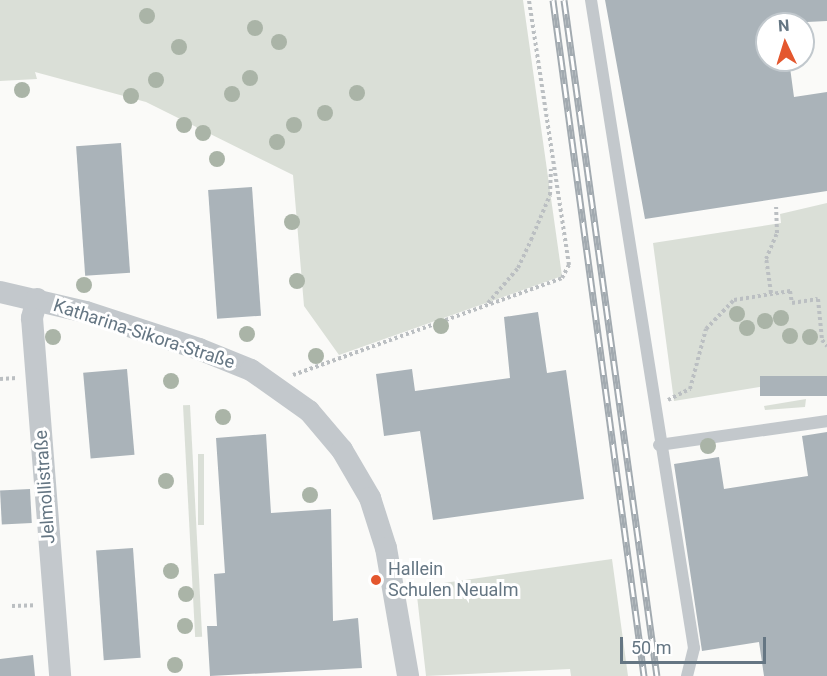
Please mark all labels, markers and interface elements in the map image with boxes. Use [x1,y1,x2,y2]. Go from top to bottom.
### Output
north arrow [755,12,815,72]
text: N [778,16,790,35]
street label: Katharina-Sikora-Straße [51,294,237,374]
street label: Jelmollistraße [30,429,60,545]
place label: Hallein Schulen Neualm [388,559,519,602]
marker: Hallein Schulen Neualm [369,573,383,587]
scale bar [623,625,768,663]
text: 50 m [631,637,671,658]

